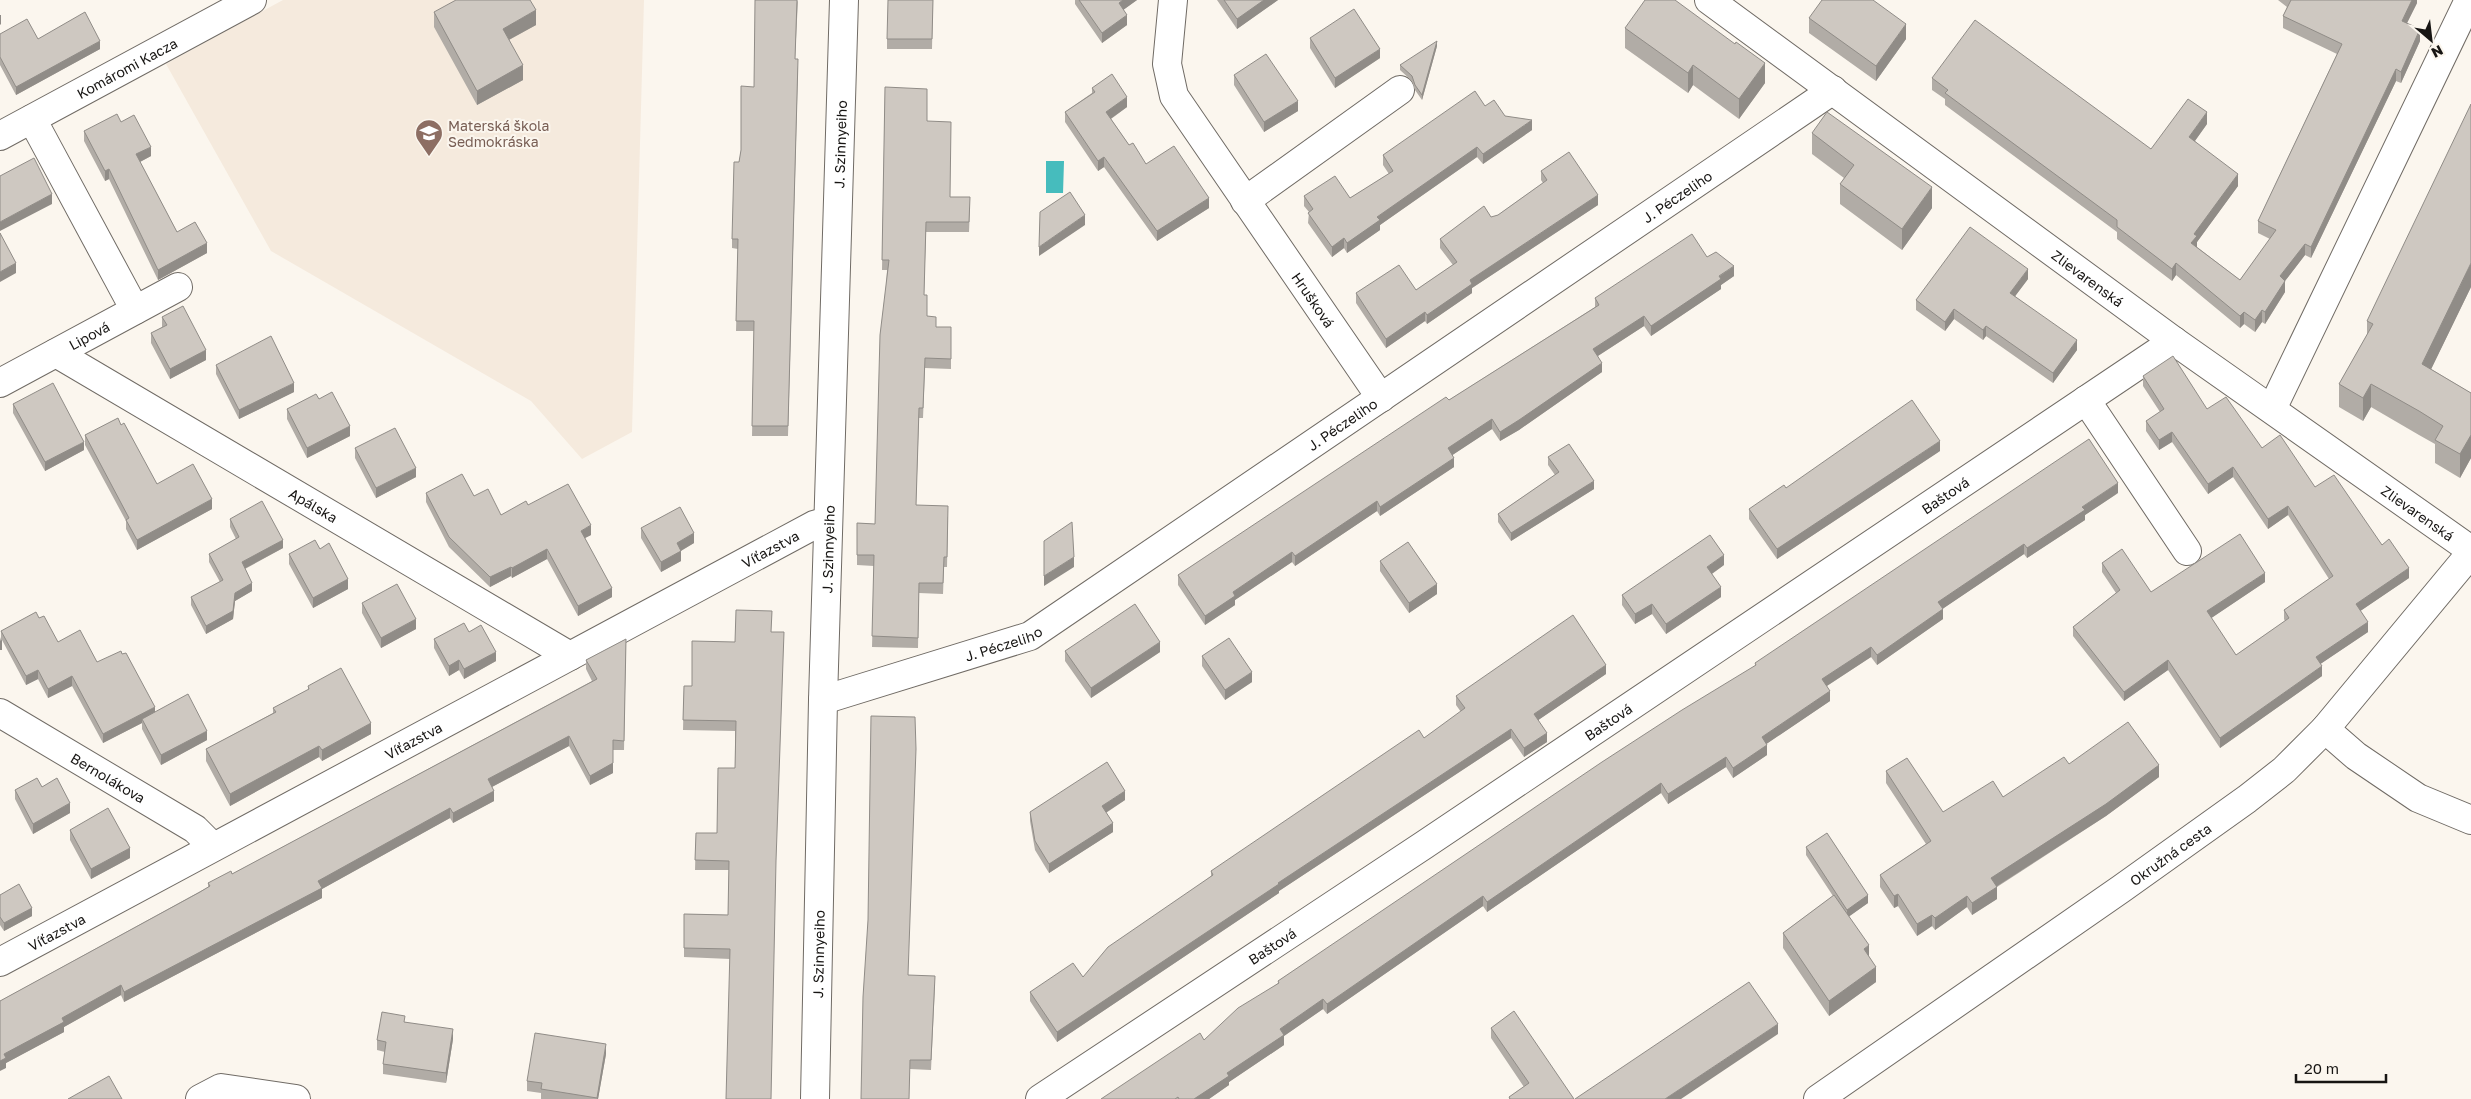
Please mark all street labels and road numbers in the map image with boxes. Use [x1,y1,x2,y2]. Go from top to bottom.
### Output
street label: Komáromi Kacza [74,34,180,102]
street label: J. Szinnyeiho [830,100,849,189]
street label: J. Péczeliho [1639,166,1715,226]
street label: Zlievarenská [2049,246,2127,310]
street label: Hrušková [1289,269,1338,331]
street label: Lipová [66,317,112,353]
street label: J. Péczeliho [1304,394,1380,453]
street label: Baštová [1918,473,1972,517]
street label: Zlievarenská [2378,481,2458,544]
street label: Apálska [286,484,341,526]
street label: J. Szinnyeiho [818,505,837,594]
street label: Víťazstva [739,526,802,571]
street label: J. Péczeliho [963,622,1045,664]
street label: Baštová [1581,699,1635,743]
street label: Víťazstva [382,718,445,762]
street label: Bernolákova [68,749,149,806]
street label: Okružná cesta [2126,819,2214,889]
street label: Víťazstva [25,909,88,954]
street label: J. Szinnyeiho [809,910,827,998]
street label: Baštová [1245,924,1299,968]

